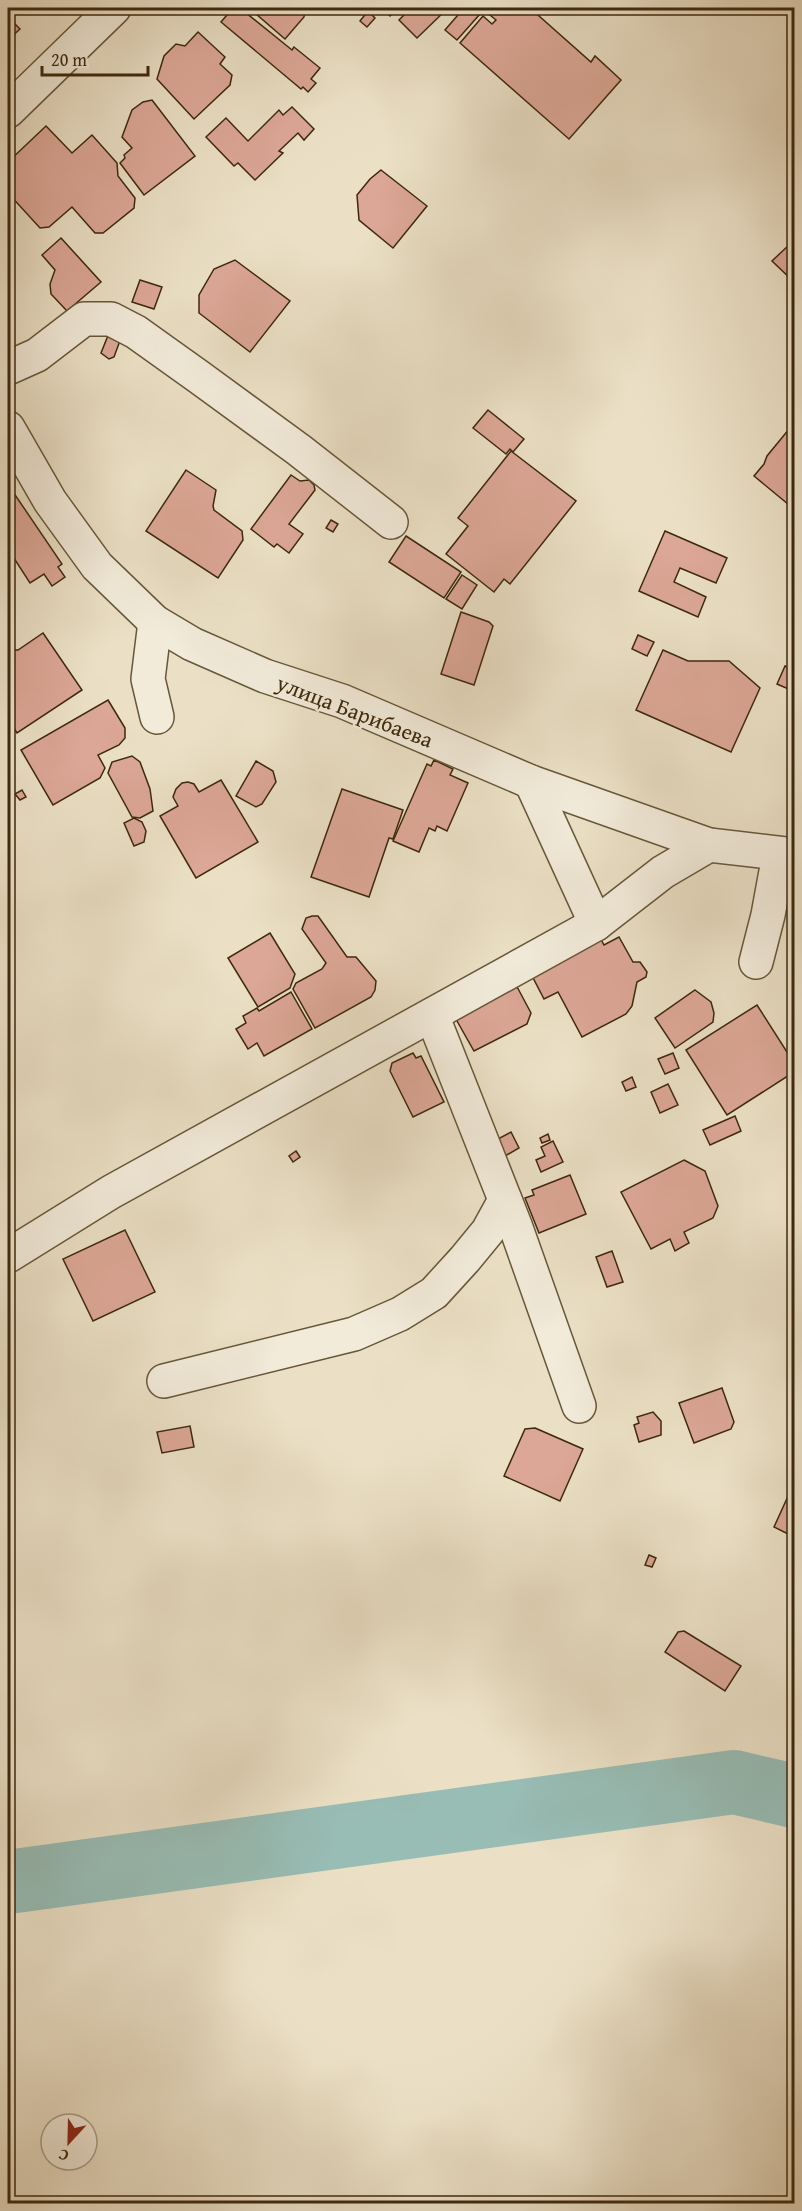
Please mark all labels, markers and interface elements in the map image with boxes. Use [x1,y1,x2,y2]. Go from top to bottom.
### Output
scale bar [42,39,148,77]
text: 20 m [51,46,87,73]
street label: улица Барибаева [271,666,438,756]
north arrow [39,2112,99,2172]
text: С [55,2143,72,2169]

